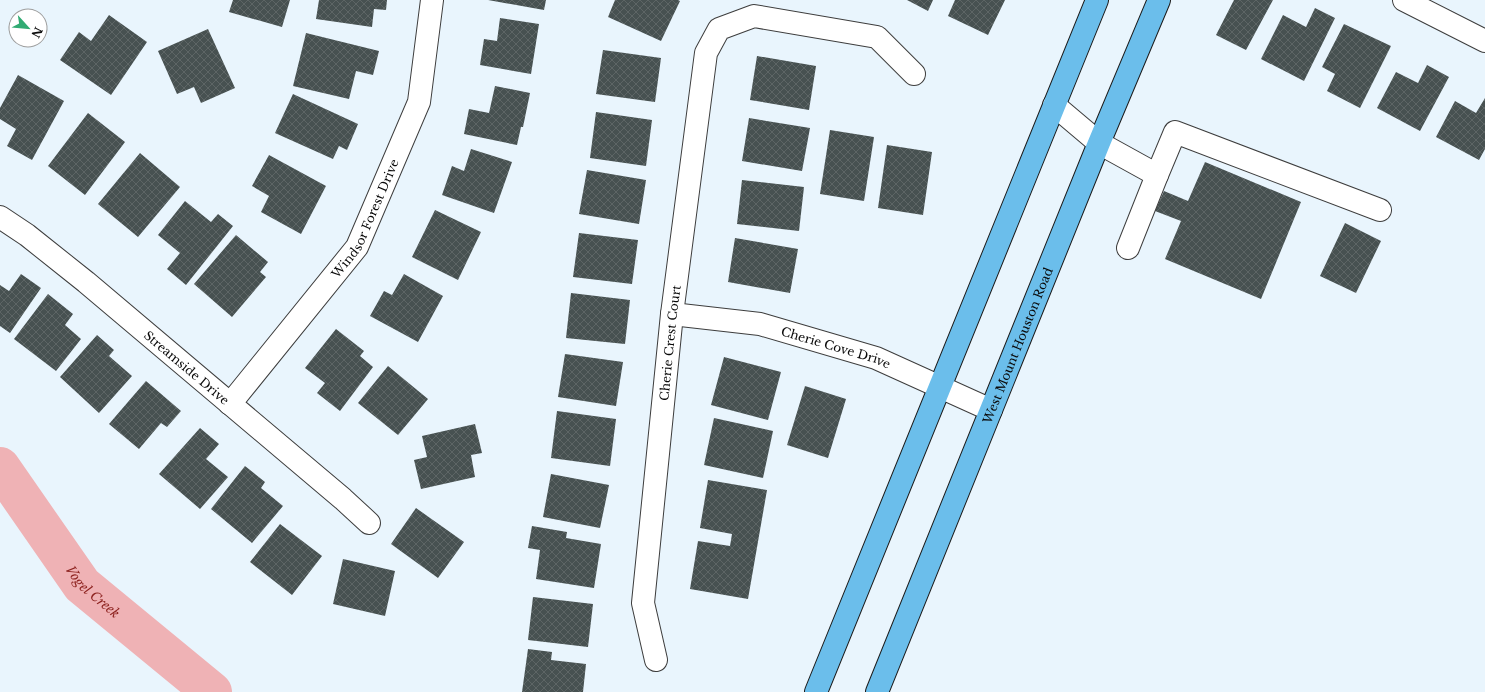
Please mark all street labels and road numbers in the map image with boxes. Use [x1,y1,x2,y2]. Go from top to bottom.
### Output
street label: Windsor Forest Drive [327,156,401,281]
street label: West Mount Houston Road [979,265,1055,426]
street label: Cherie Crest Court [656,284,683,401]
street label: Cherie Cove Drive [779,323,893,371]
street label: Streamside Drive [141,327,233,407]

